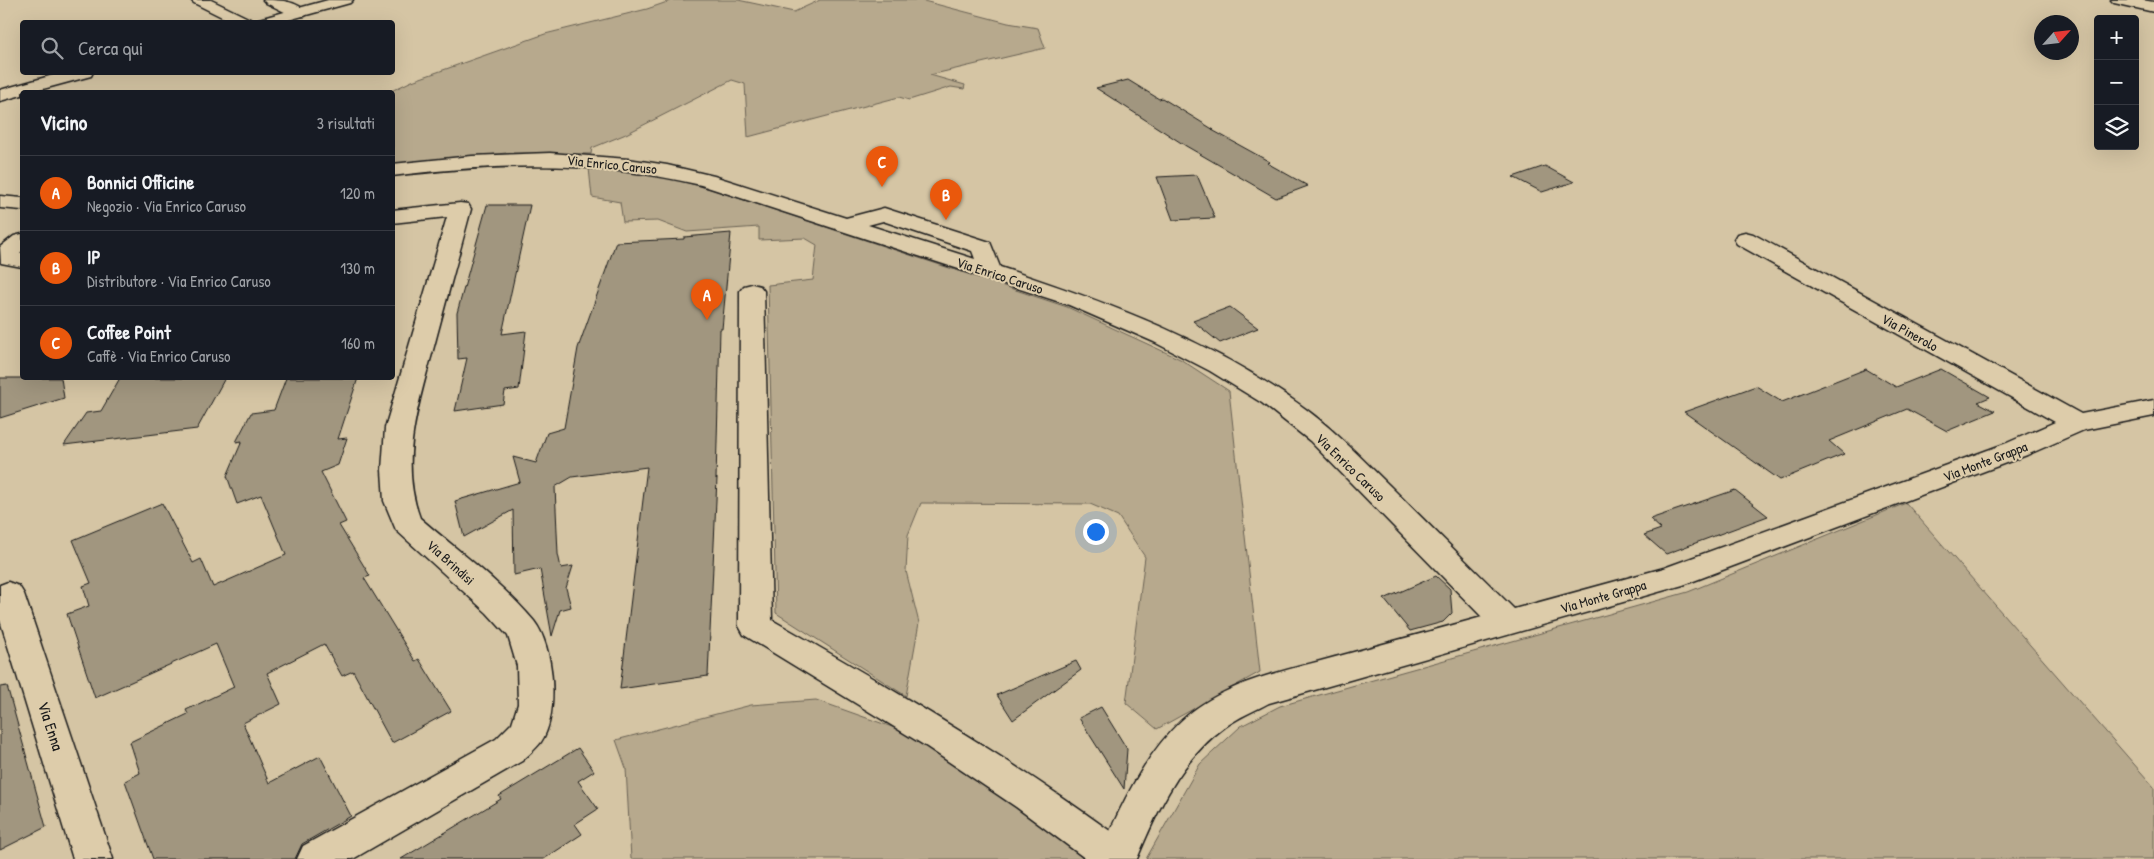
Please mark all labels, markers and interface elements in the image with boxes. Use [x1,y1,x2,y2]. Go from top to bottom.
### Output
north arrow [2034,15,2079,60]
map controls [2094,15,2139,150]
button: + [2094,15,2139,60]
search box [20,20,395,75]
icon: search [38,34,66,62]
text: Cerca qui [78,35,143,61]
button: − [2094,60,2139,105]
button: layers [2094,105,2139,150]
text: Vicino [40,108,87,137]
text: 3 risultati [317,112,375,134]
pin: C [866,146,898,187]
street label: Via Enrico Caruso [566,150,658,178]
text: Bonnici Officine [87,169,194,195]
pin: B [930,179,962,220]
text: A [52,182,60,204]
text: 120 m [340,182,375,204]
text: Negozio · Via Enrico Caruso [87,195,246,217]
text: IP [87,244,101,270]
street label: Via Enrico Caruso [954,252,1046,298]
text: B [52,257,60,279]
text: 130 m [340,257,375,279]
text: Distributore · Via Enrico Caruso [87,270,271,292]
pin: A [691,279,723,320]
street label: Via Pinerolo [1878,309,1942,355]
text: Coffee Point [87,319,171,345]
text: C [52,332,60,354]
text: 160 m [341,332,375,354]
text: Caffè · Via Enrico Caruso [87,345,231,367]
street label: Via Enrico Caruso [1312,429,1390,505]
street label: Via Monte Grappa [1940,436,2031,487]
your location [1083,519,1109,545]
street label: Via Brindisi [423,535,479,589]
street label: Via Monte Grappa [1558,575,1649,618]
street label: Via Enna [33,699,69,753]

